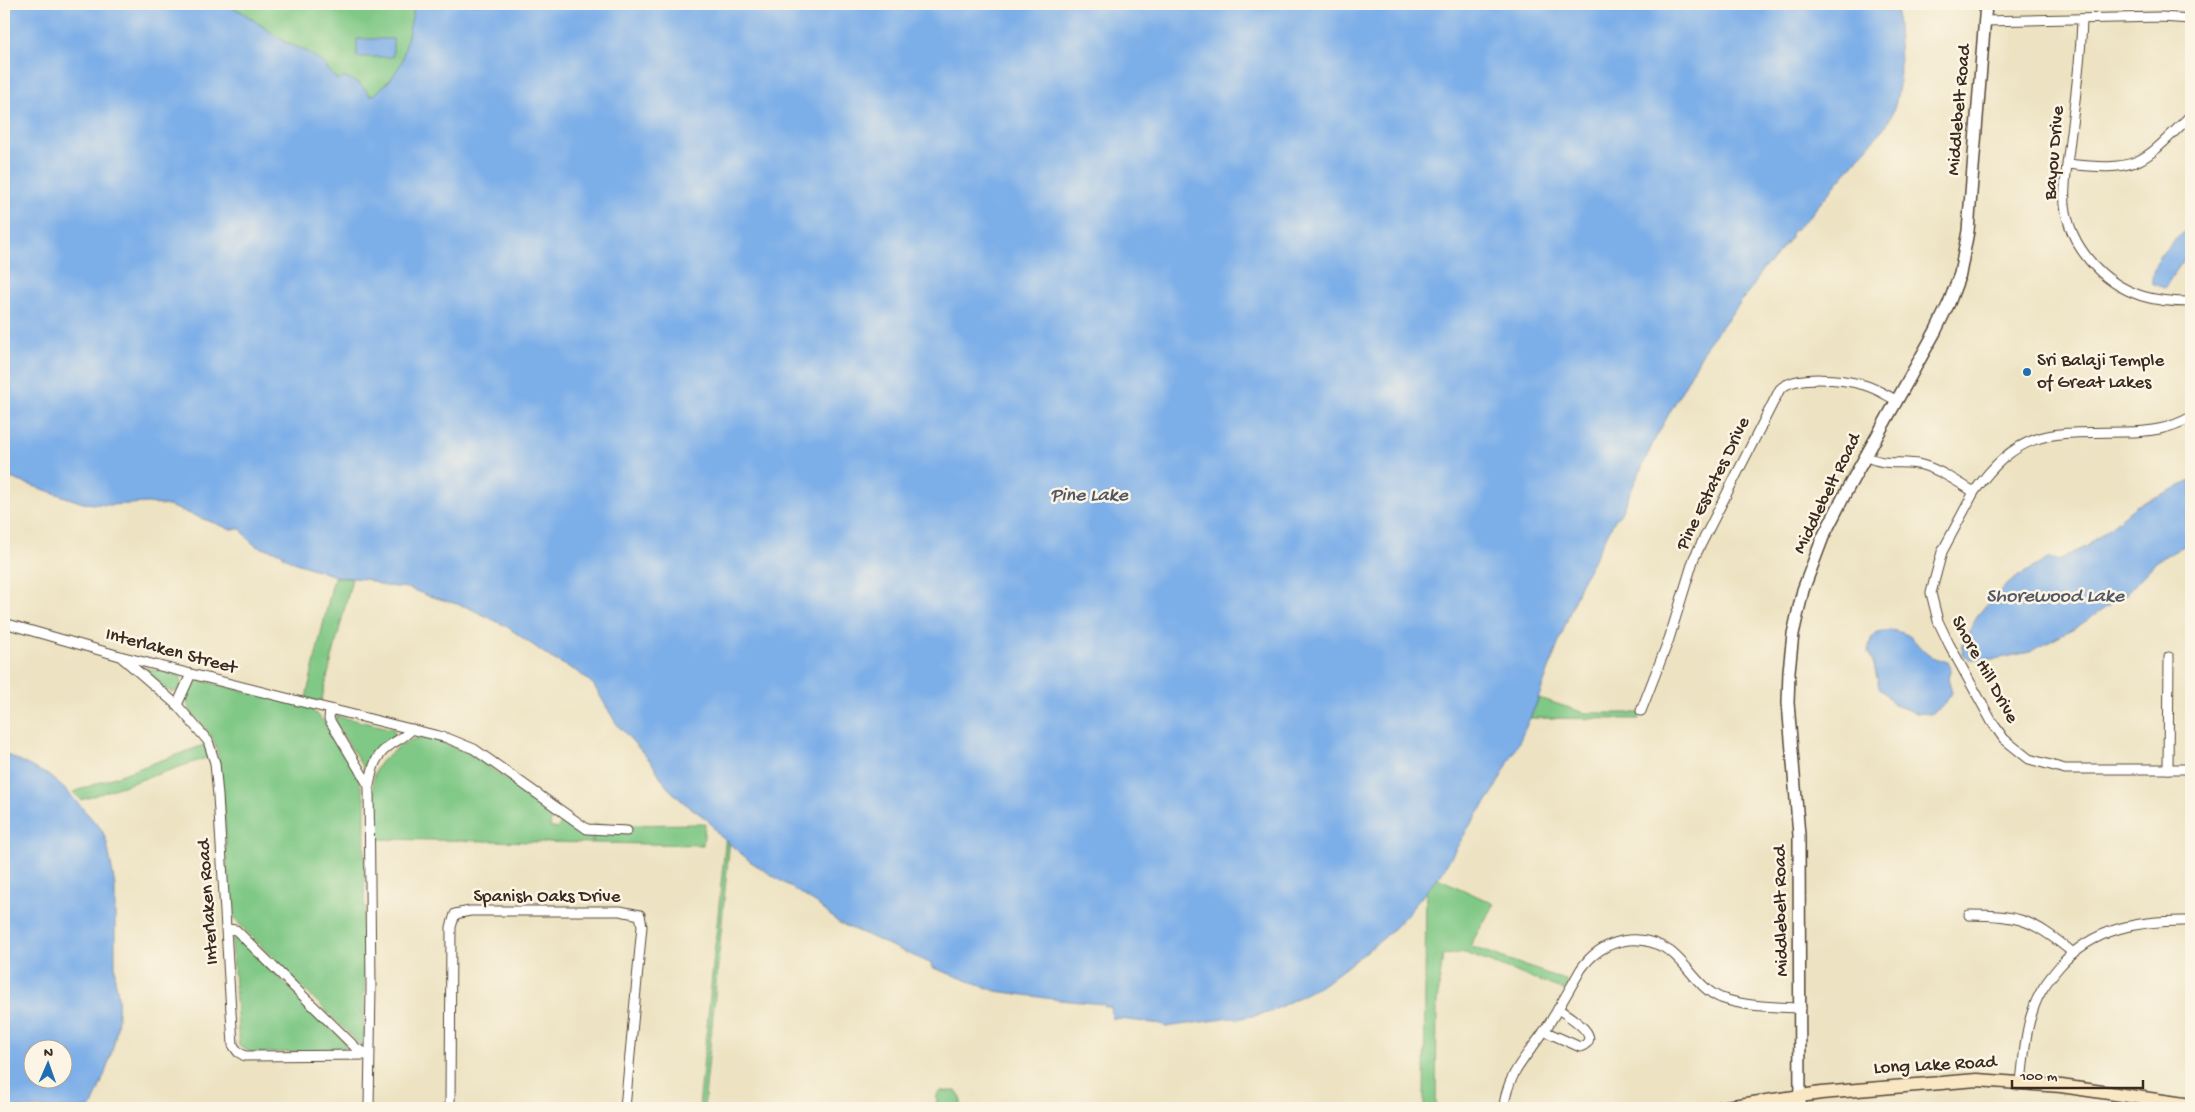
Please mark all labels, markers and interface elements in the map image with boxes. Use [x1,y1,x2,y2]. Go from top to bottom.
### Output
street label: Middlebelt Road [1943,42,1977,176]
street label: Bayou Drive [2039,105,2071,202]
place label: Sri Balaji Temple of Great Lakes [2037,350,2164,395]
marker: Sri Balaji Temple of Great Lakes [2021,366,2033,378]
street label: Pine Estates Drive [1671,413,1756,555]
street label: Middlebelt Road [1789,428,1868,558]
water label: Pine Lake [1050,485,1128,508]
water label: Shorewood Lake [1986,586,2125,609]
street label: Shore Hill Drive [1945,612,2023,728]
street label: Interlaken Street [103,623,241,681]
street label: Interlaken Road [193,837,225,966]
street label: Middlebelt Road [1769,843,1795,977]
street label: Spanish Oaks Drive [474,886,621,909]
north arrow [22,1040,72,1090]
text: N [44,1045,53,1062]
street label: Long Lake Road [1873,1051,1999,1081]
scale bar [2012,1057,2144,1089]
text: 100 m [2019,1068,2058,1086]

